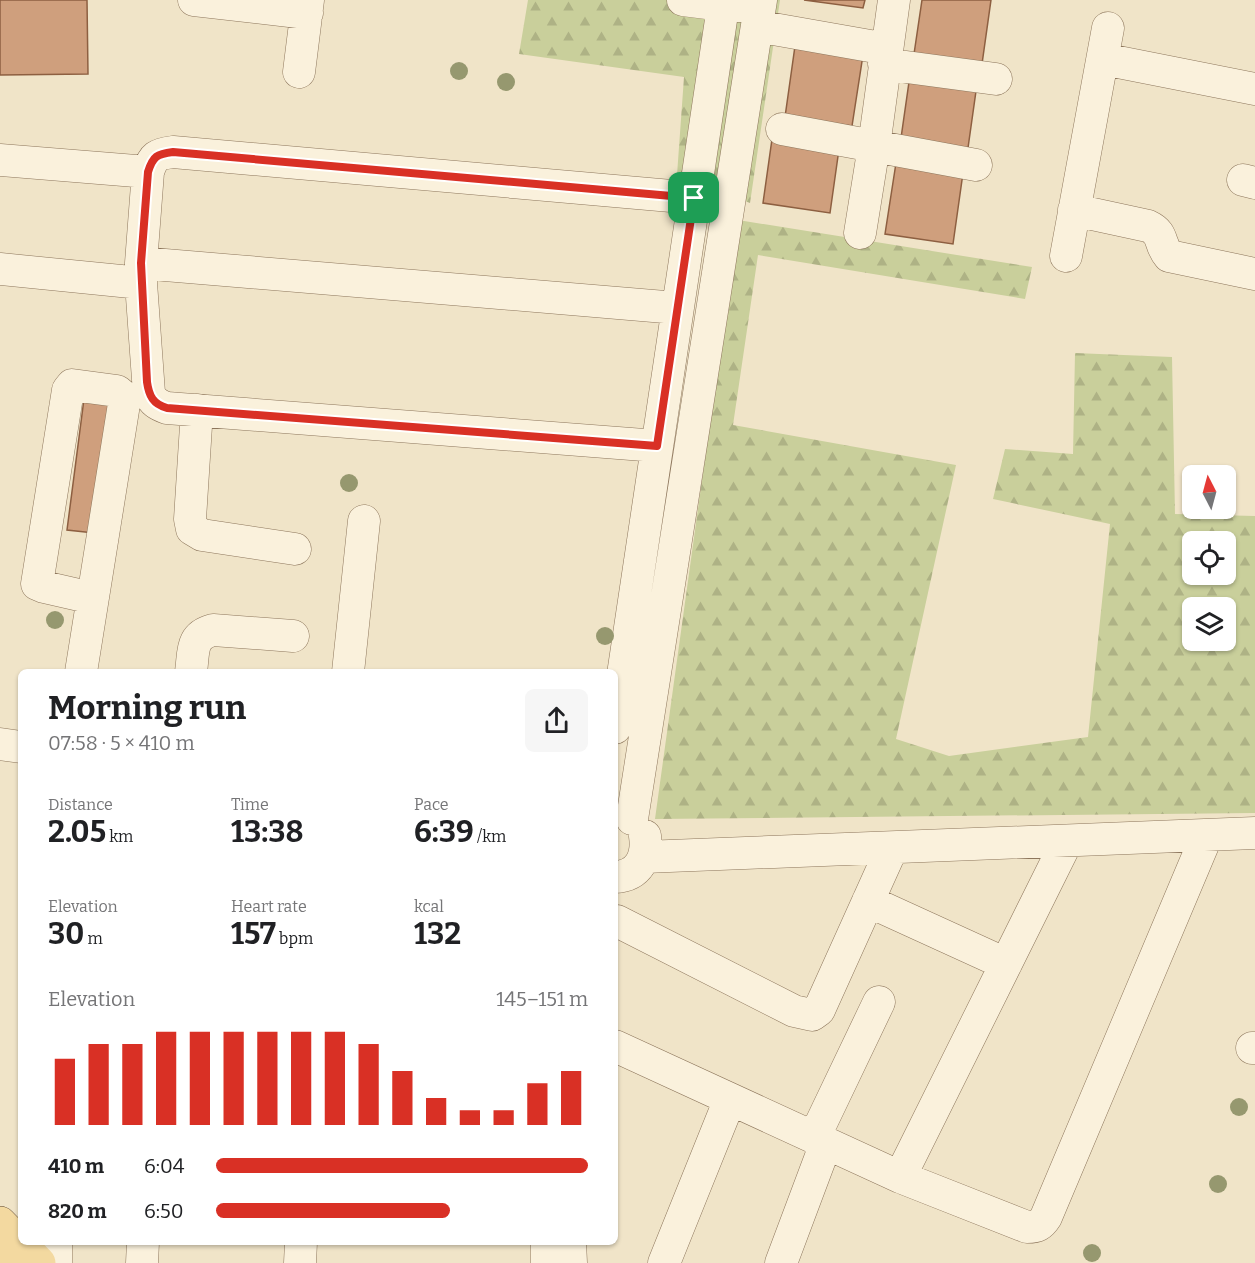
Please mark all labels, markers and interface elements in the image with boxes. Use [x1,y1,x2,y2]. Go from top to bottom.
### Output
pin [668,172,719,223]
icon: arrive [677,181,710,214]
north arrow [1182,465,1236,519]
map controls [1182,465,1236,651]
button: locate [1182,531,1236,585]
button: layers [1182,597,1236,651]
text: Morning run [48,688,246,728]
button: share [525,689,588,752]
text: 07:58 · 5 × 410 m [48,731,195,755]
text: Distance [48,795,113,814]
text: Time [231,795,269,814]
text: Pace [414,795,449,814]
text: 2.05 [48,814,106,850]
text: 13:38 [231,814,304,850]
text: 6:39 [414,814,474,850]
text: km [106,827,133,846]
text: /km [474,827,506,846]
text: Elevation [48,897,118,916]
text: Heart rate [231,897,307,916]
text: kcal [414,897,444,916]
text: 30 [48,916,84,952]
text: 157 [231,916,276,952]
text: 132 [414,916,461,952]
text: m [84,929,103,948]
text: bpm [276,929,313,948]
text: Elevation [48,987,135,1011]
text: 145–151 m [496,987,588,1011]
text: 410 m [48,1154,104,1178]
text: 6:04 [144,1154,184,1178]
text: 820 m [48,1199,107,1223]
text: 6:50 [144,1199,183,1223]

